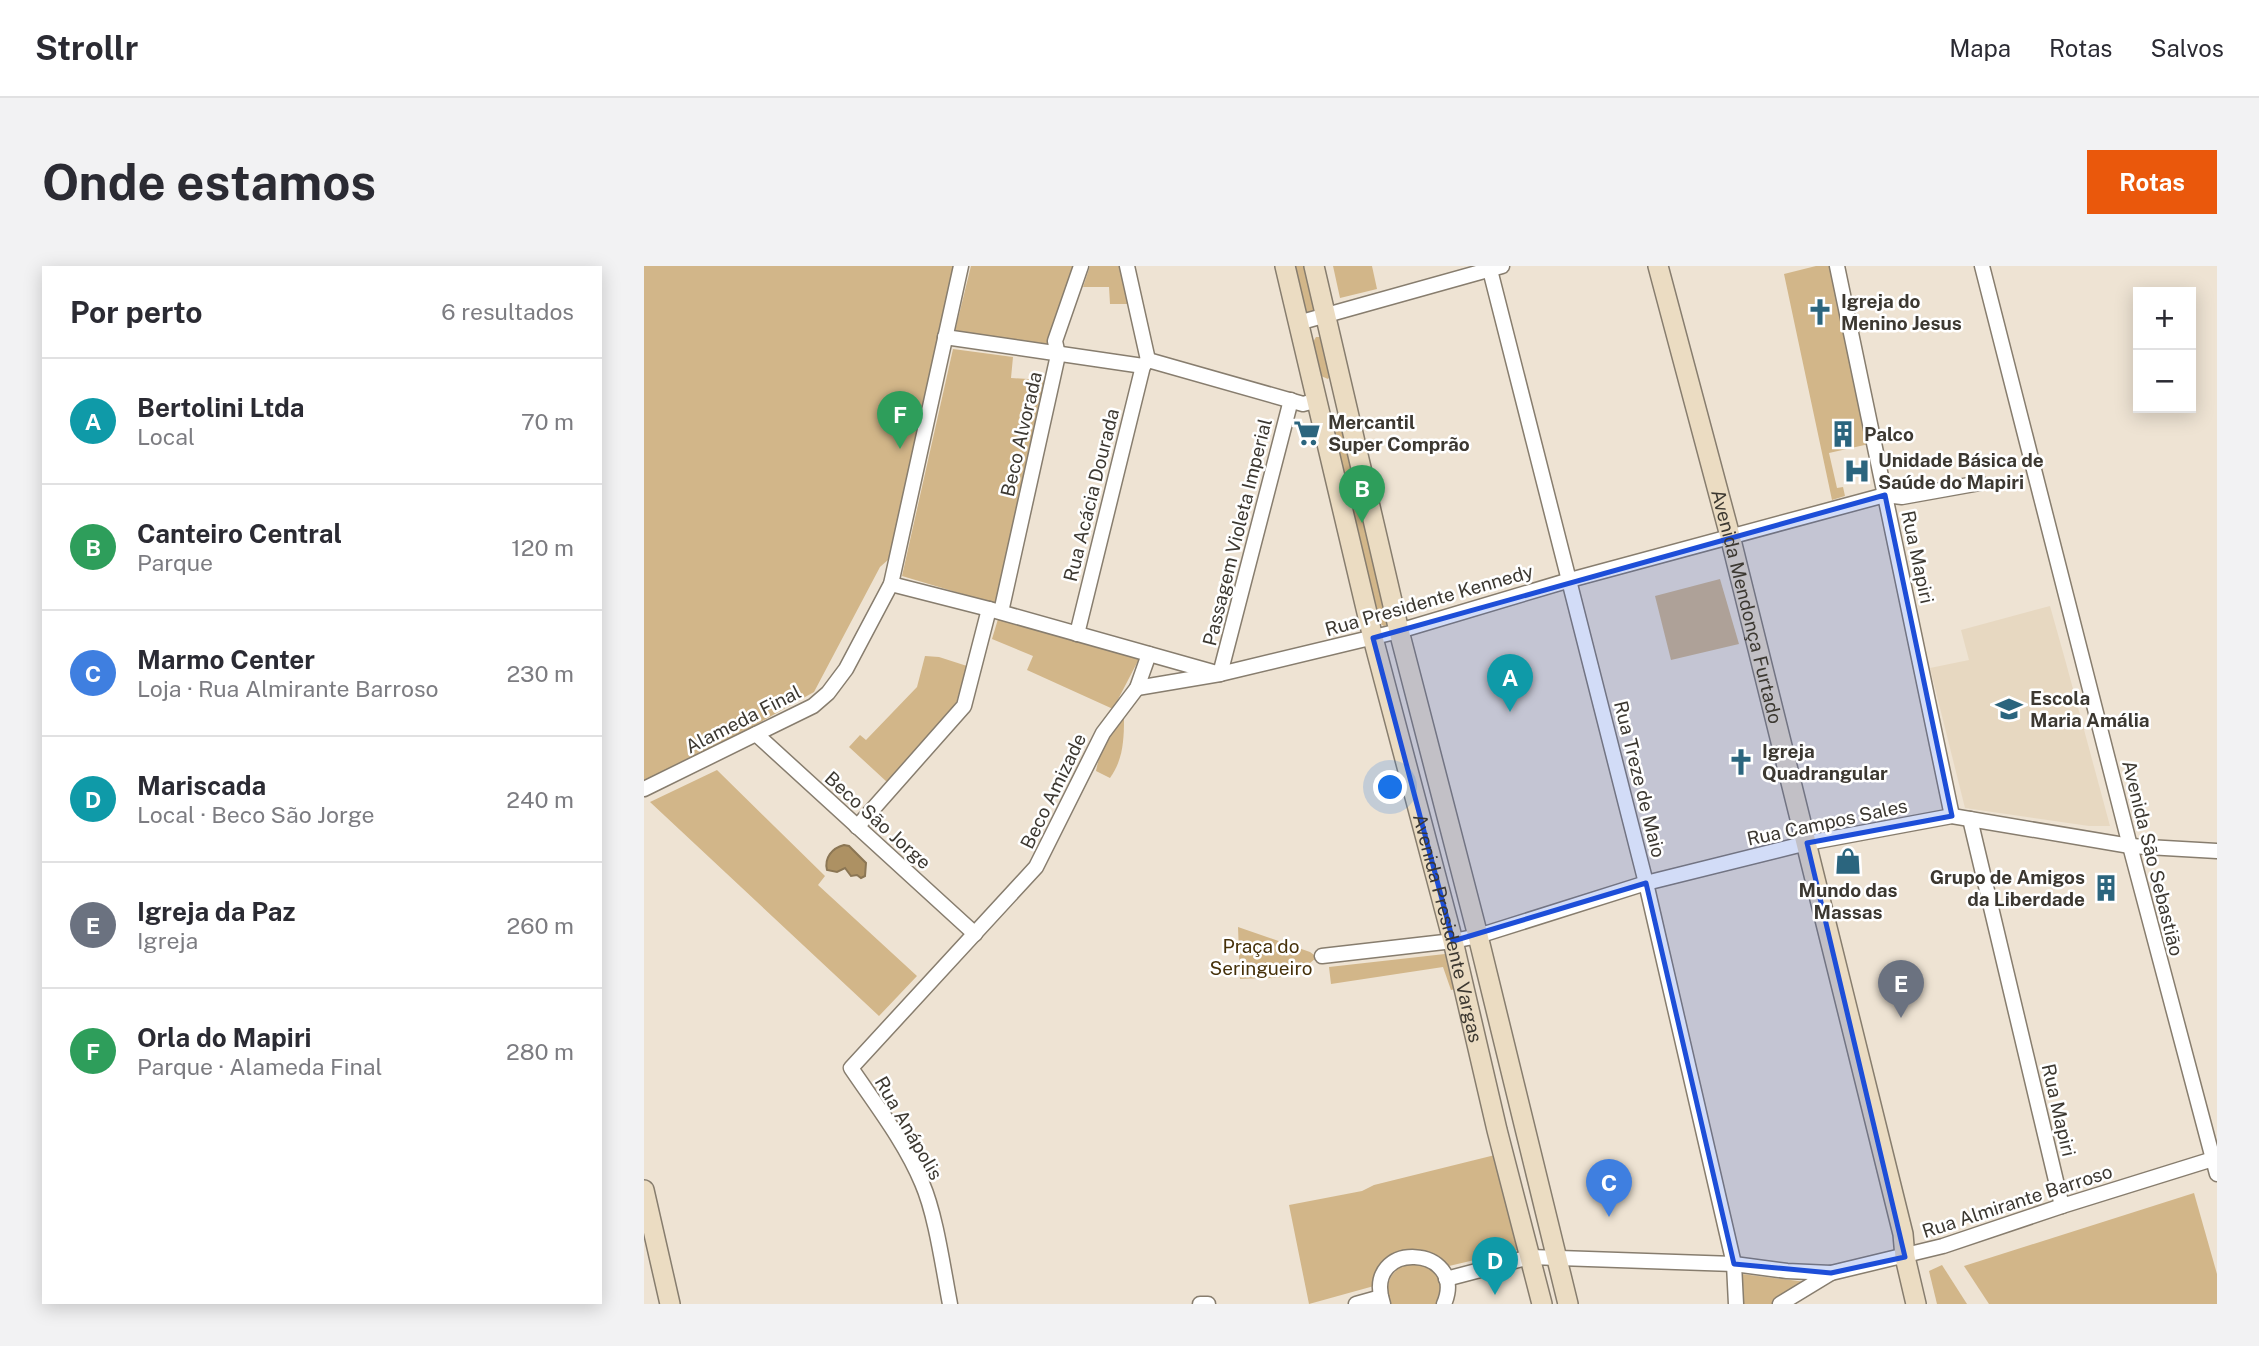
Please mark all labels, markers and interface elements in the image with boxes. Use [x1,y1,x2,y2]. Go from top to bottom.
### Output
text: Strollr [35,29,138,67]
text: Mapa [1949,34,2011,62]
text: Rotas [2049,34,2112,62]
text: Salvos [2150,34,2224,62]
button: Rotas [2087,150,2217,214]
text: Onde estamos [42,153,376,211]
map controls [2133,287,2196,413]
button: + [2133,287,2196,350]
place label: Igreja do Menino Jesus [1841,290,1962,334]
text: Por perto [70,294,202,330]
church icon: Igreja do Menino Jesus [1805,297,1835,327]
text: 6 resultados [441,298,574,325]
button: − [2133,350,2196,413]
street label: Beco Alvorada [996,369,1046,499]
pin: F [877,391,923,449]
text: Bertolini Ltda [137,392,304,423]
street label: Rua Acácia Dourada [1059,406,1123,584]
text: A [85,408,101,435]
text: 70 m [521,408,574,435]
place label: Mercantil Super Comprão [1328,411,1470,455]
street label: Passagem Violeta Imperial [1198,416,1276,648]
supermarket icon: Mercantil Super Comprão [1292,418,1322,448]
building icon: Palco [1828,419,1858,449]
text: Local [137,423,195,450]
place label: Palco [1864,423,1914,445]
place label: Unidade Básica de Saúde do Mapiri [1878,449,2044,493]
hospital icon: Unidade Básica de Saúde do Mapiri [1842,456,1872,486]
pin: B [1339,465,1385,523]
street label: Avenida Mendonça Furtado [1707,487,1787,726]
street label: Rua Mapiri [1897,509,1939,605]
text: Canteiro Central [137,518,342,549]
text: B [85,534,101,561]
text: 120 m [511,534,574,561]
text: Parque [137,549,213,576]
street label: Rua Presidente Kennedy [1322,560,1536,640]
text: Marmo Center [137,644,315,675]
pin: A [1487,654,1533,712]
text: C [85,660,101,687]
text: 230 m [506,660,574,687]
text: Loja · Rua Almirante Barroso [137,675,439,702]
street label: Alameda Final [682,680,804,758]
place label: Escola Maria Amália [2030,687,2150,731]
school or university icon: Escola Maria Amália [1994,694,2024,724]
street label: Rua Treze de Maio [1610,698,1670,860]
street label: Beco Amizade [1016,730,1090,852]
place label: Igreja Quadrangular [1762,740,1888,784]
church icon: Igreja Quadrangular [1726,747,1756,777]
street label: Avenida São Sebastião [2118,758,2188,958]
street label: Beco São Jorge [820,767,936,873]
text: Mariscada [137,770,266,801]
your location [1373,770,1407,804]
text: D [85,786,101,813]
text: 240 m [506,786,574,813]
street label: Rua Campos Sales [1745,794,1909,850]
text: Local · Beco São Jorge [137,801,375,828]
street label: Avenida Presidente Vargas [1409,811,1487,1045]
shop icon: Mundo das Massas [1833,846,1863,876]
place label: Grupo de Amigos da Liberdade [1930,866,2085,910]
building icon: Grupo de Amigos da Liberdade [2091,873,2121,903]
place label: Mundo das Massas [1799,879,1897,923]
text: Igreja da Paz [137,896,295,927]
text: E [86,912,100,939]
text: 260 m [507,912,574,939]
text: Igreja [137,927,198,954]
park label: Praça do Seringueiro [1210,935,1312,979]
pin: E [1878,960,1924,1018]
text: Orla do Mapiri [137,1022,312,1053]
text: F [86,1038,100,1065]
text: 280 m [506,1038,574,1065]
text: Parque · Alameda Final [137,1053,382,1080]
street label: Rua Mapiri [2038,1062,2080,1158]
street label: Rua Anápolis [871,1072,947,1184]
pin: C [1586,1159,1632,1217]
street label: Rua Almirante Barroso [1919,1160,2115,1242]
pin: D [1472,1237,1518,1295]

